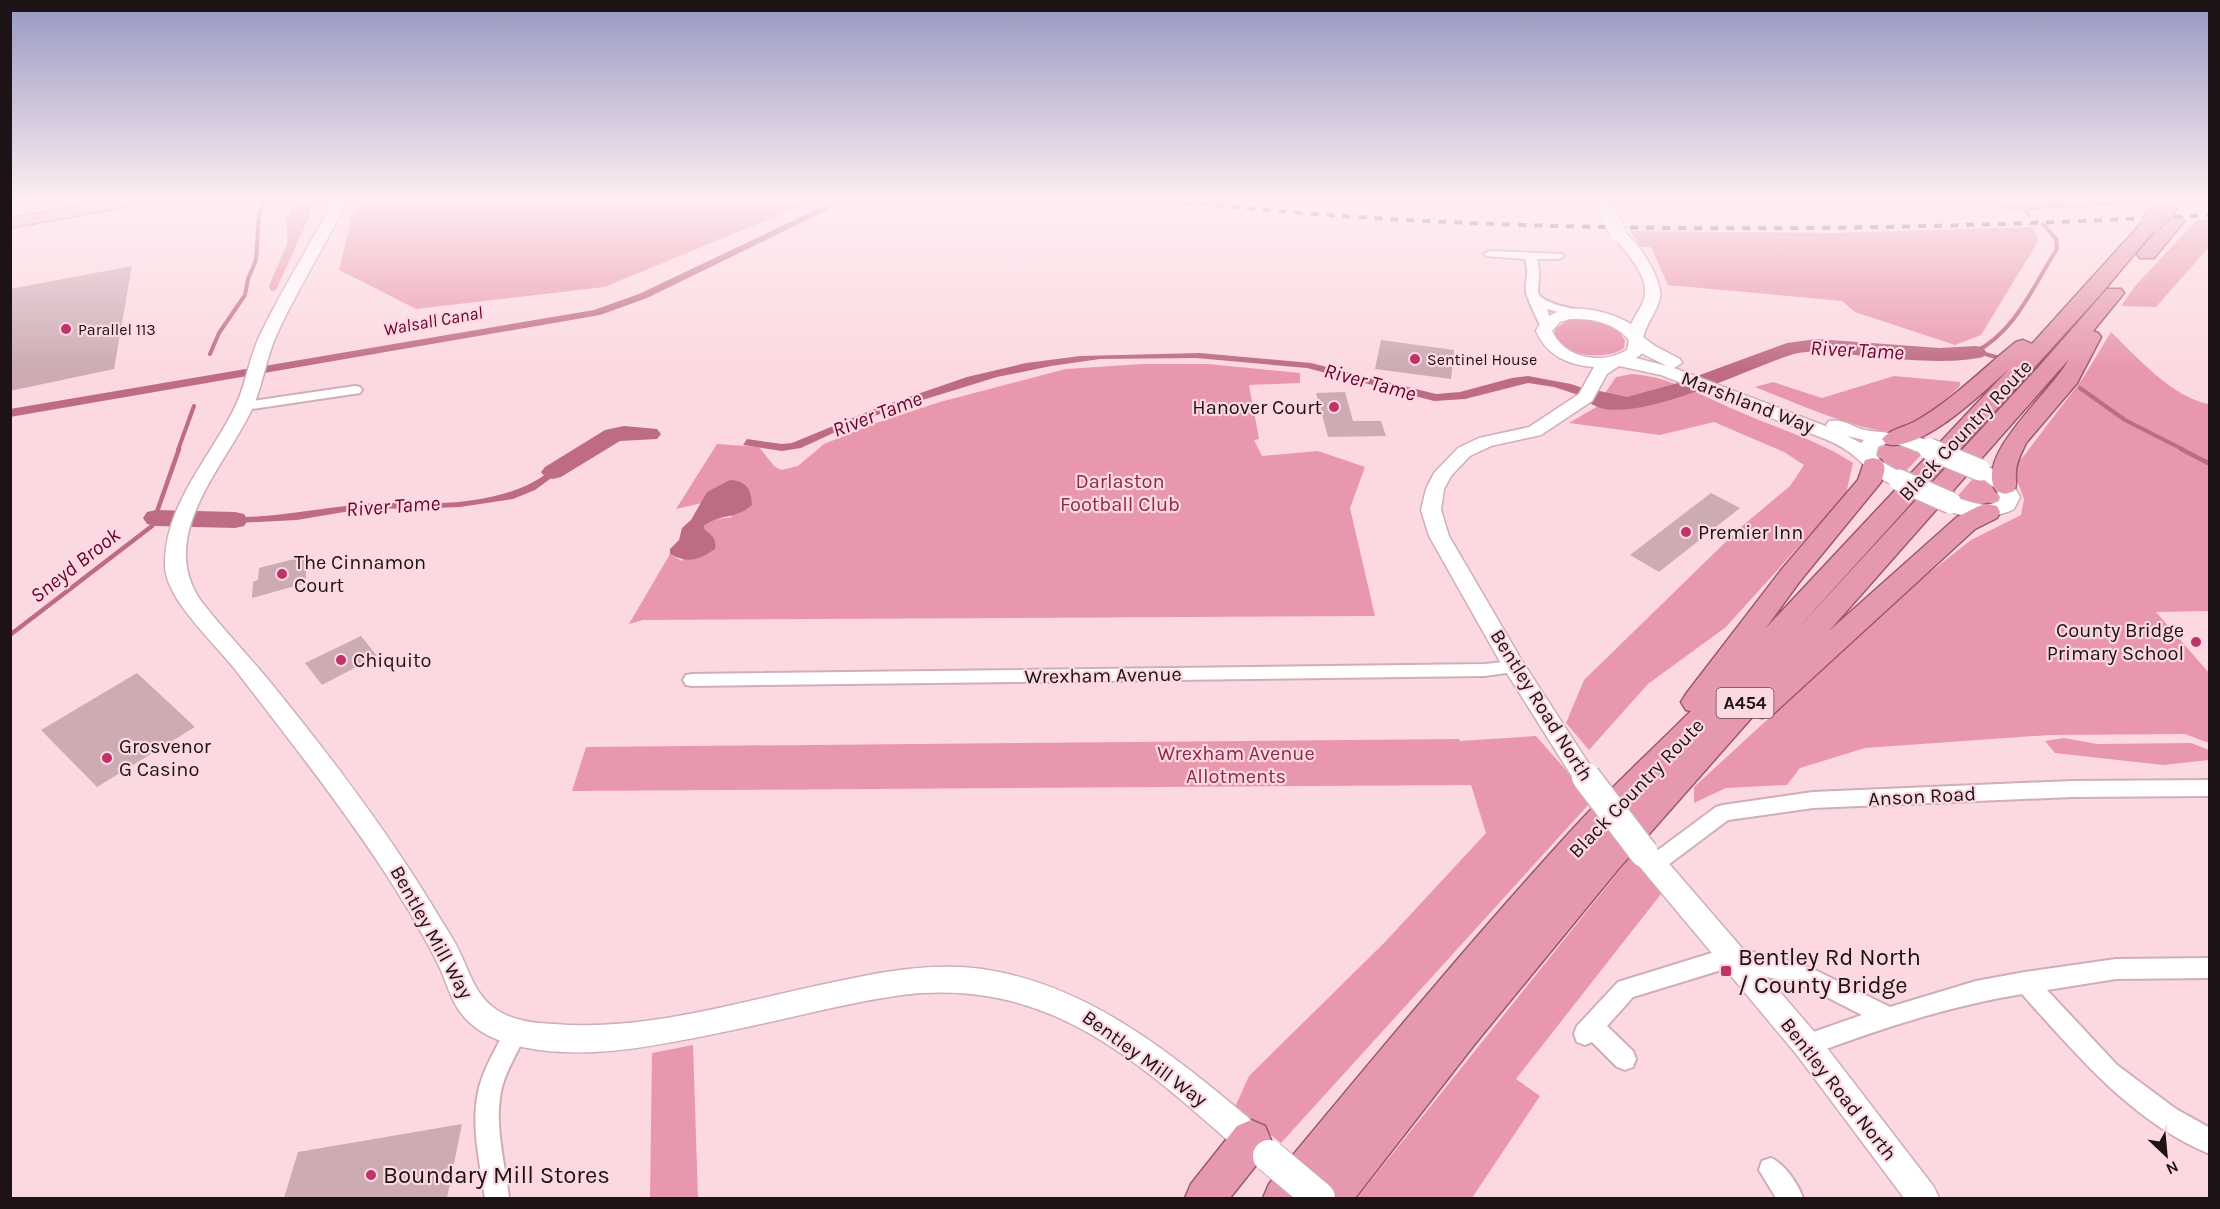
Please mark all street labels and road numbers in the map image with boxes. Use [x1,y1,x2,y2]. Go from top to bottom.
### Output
street label: Black Country Route [1894,355,2037,506]
street label: Marshland Way [1678,367,1818,438]
street label: Bentley Road North [1486,625,1598,785]
street label: Wrexham Avenue [1024,663,1182,688]
road number: A454 [1716,688,1774,718]
street label: Black Country Route [1564,714,1709,863]
street label: Anson Road [1868,782,1976,811]
street label: Bentley Mill Way [385,862,478,1003]
street label: Bentley Mill Way [1078,1005,1212,1111]
street label: Bentley Road North [1776,1013,1901,1165]

